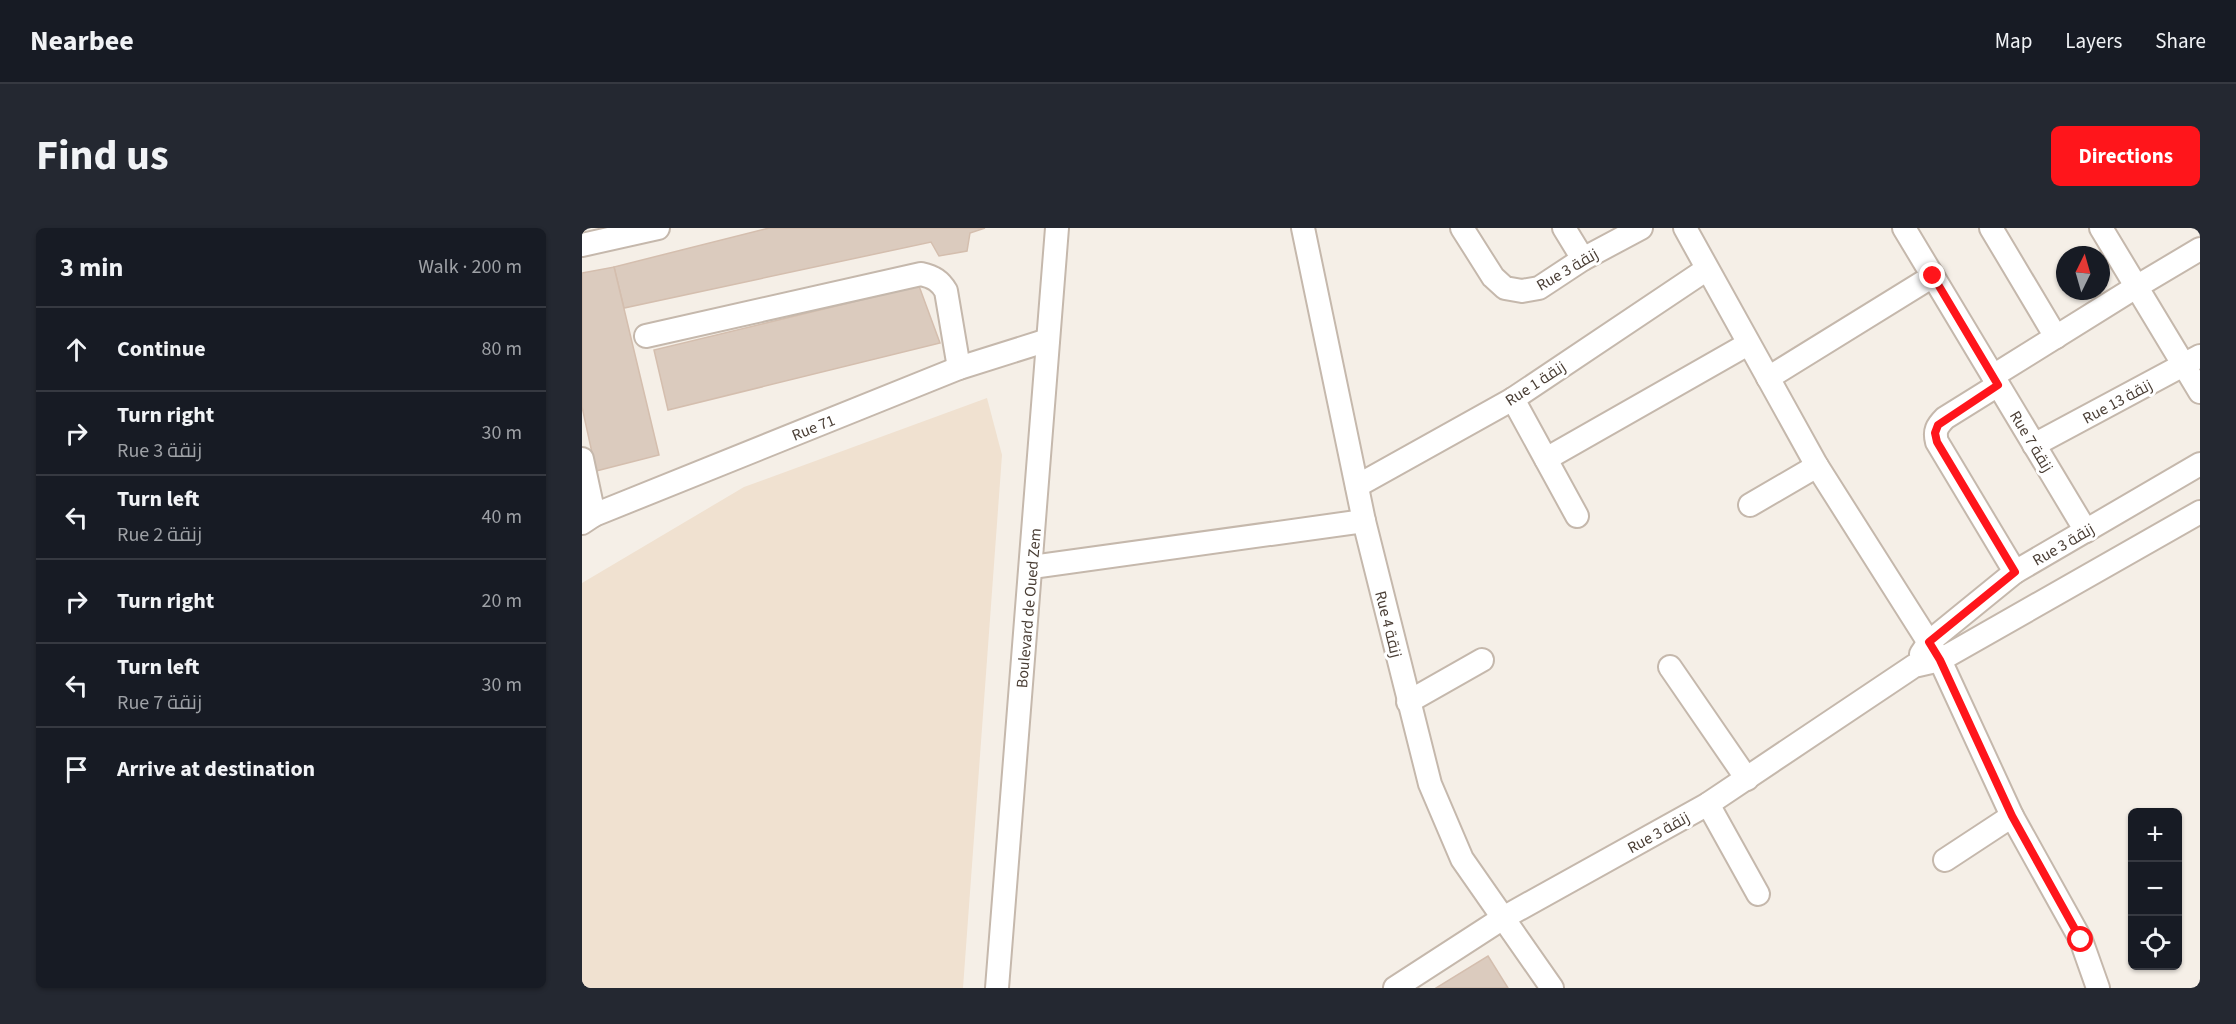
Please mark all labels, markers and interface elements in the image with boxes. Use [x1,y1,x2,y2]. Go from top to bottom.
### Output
text: Nearbee [30,21,134,61]
text: Map [1995,26,2032,56]
text: Layers [2065,26,2122,56]
text: Share [2155,26,2206,56]
text: Find us [36,126,169,186]
button: Directions [2051,126,2200,186]
street label: Rue 3 زنقة [1533,243,1602,296]
north arrow [2056,246,2110,300]
text: 3 min [60,249,123,286]
text: Walk · 200 m [418,253,522,281]
route end [1919,262,1945,288]
icon: ahead [60,333,93,366]
text: Continue [117,333,206,365]
text: 80 m [482,335,522,363]
street label: Rue 1 زنقة [1501,356,1570,412]
street label: Rue 13 زنقة [2079,374,2156,429]
text: Turn right [117,399,214,431]
street label: Rue 7 زنقة [2004,407,2058,476]
street label: Rue 71 [788,409,838,447]
icon: right [60,417,93,450]
text: 30 m [482,419,522,447]
text: Rue 3 زنقة [117,437,202,465]
text: Turn left [117,483,199,515]
icon: left [60,501,93,534]
text: 40 m [482,503,522,531]
street label: Rue 3 زنقة [2029,518,2098,571]
text: Rue 2 زنقة [117,521,202,549]
street label: Boulevard de Oued Zem [1011,527,1047,689]
icon: right [60,585,93,618]
text: Turn right [117,585,214,617]
text: 20 m [482,587,522,615]
street label: Rue 4 زنقة [1369,589,1407,660]
text: Turn left [117,651,199,683]
icon: left [60,669,93,702]
text: 30 m [482,671,522,699]
text: Rue 7 زنقة [117,689,202,717]
icon: arrive [60,753,93,786]
text: Arrive at destination [117,753,315,785]
street label: Rue 3 زنقة [1623,807,1694,859]
map controls [2128,808,2182,970]
button: + [2128,808,2182,862]
button: − [2128,862,2182,916]
button: locate [2128,916,2182,970]
route start [2067,926,2093,952]

